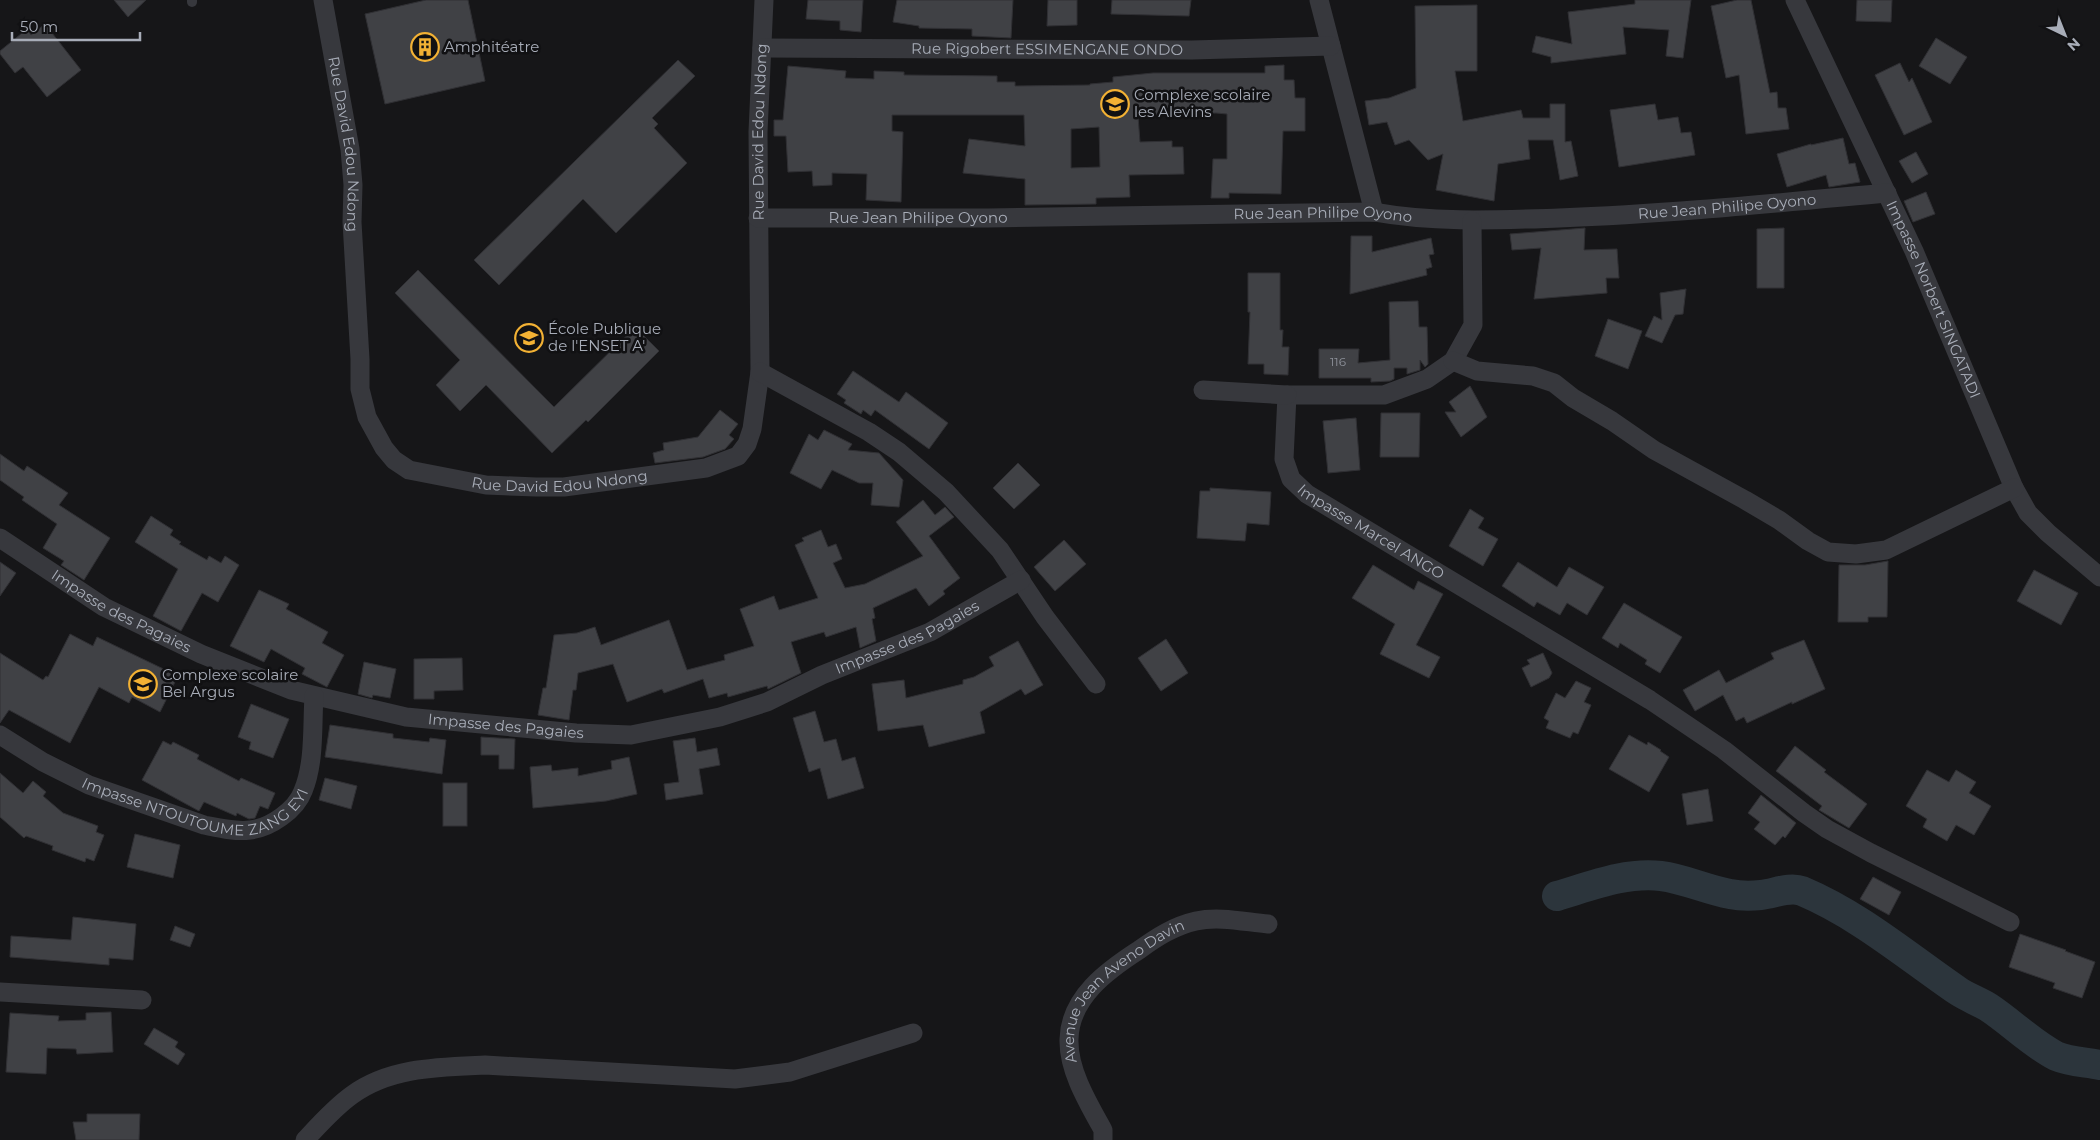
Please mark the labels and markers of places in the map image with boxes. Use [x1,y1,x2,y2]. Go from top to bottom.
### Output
building icon: Amphitéatre [410,32,440,62]
place label: Amphitéatre [444,37,539,56]
place label: Complexe scolaire les Alevins [1134,85,1270,121]
school or university icon: Complexe scolaire les Alevins [1100,89,1130,119]
place label: École Publique de l'ENSET A' [548,319,661,355]
school or university icon: École Publique de l'ENSET A' [514,323,544,353]
place label: Complexe scolaire Bel Argus [162,665,298,701]
school or university icon: Complexe scolaire Bel Argus [128,669,158,699]

